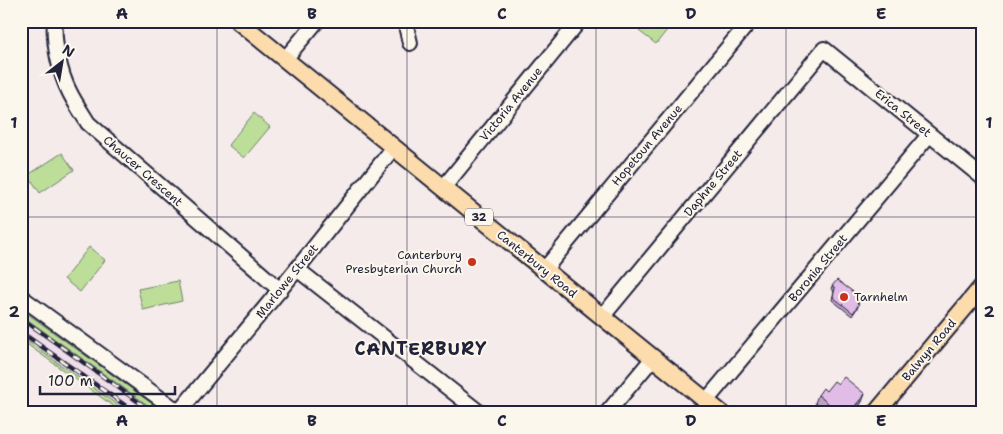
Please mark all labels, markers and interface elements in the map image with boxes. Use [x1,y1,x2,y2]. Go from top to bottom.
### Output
text: A [116,3,128,24]
text: B [307,3,317,24]
text: C [497,3,507,24]
text: D [685,3,697,24]
text: E [876,3,886,24]
north arrow [38,38,88,88]
text: N [59,40,78,61]
street label: Victoria Avenue [476,63,546,145]
street label: Erica Street [871,85,935,141]
street label: Hopetoun Avenue [608,101,686,189]
text: 1 [10,112,18,133]
text: 1 [985,112,993,133]
street label: Chaucer Crescent [100,132,186,210]
street label: Daphne Street [680,146,746,220]
road number: 32 [465,208,493,226]
street label: Canterbury Road [493,227,581,302]
street label: Boronia Street [785,231,851,305]
street label: Marlowe Street [252,241,322,321]
place label: Canterbury Presbyterian Church [346,247,462,277]
marker: Canterbury Presbyterian Church [466,256,478,268]
place label: Tarnhelm [854,289,908,305]
marker: Tarnhelm [838,291,850,303]
text: 2 [8,301,20,322]
text: 2 [983,301,995,322]
street label: Balwyn Road [898,315,960,384]
district label: CANTERBURY [355,337,487,361]
scale bar [40,364,175,396]
text: 100 m [48,371,93,391]
text: A [116,410,128,431]
text: B [307,410,317,431]
text: C [497,410,507,431]
text: D [685,410,697,431]
text: E [876,410,886,431]

